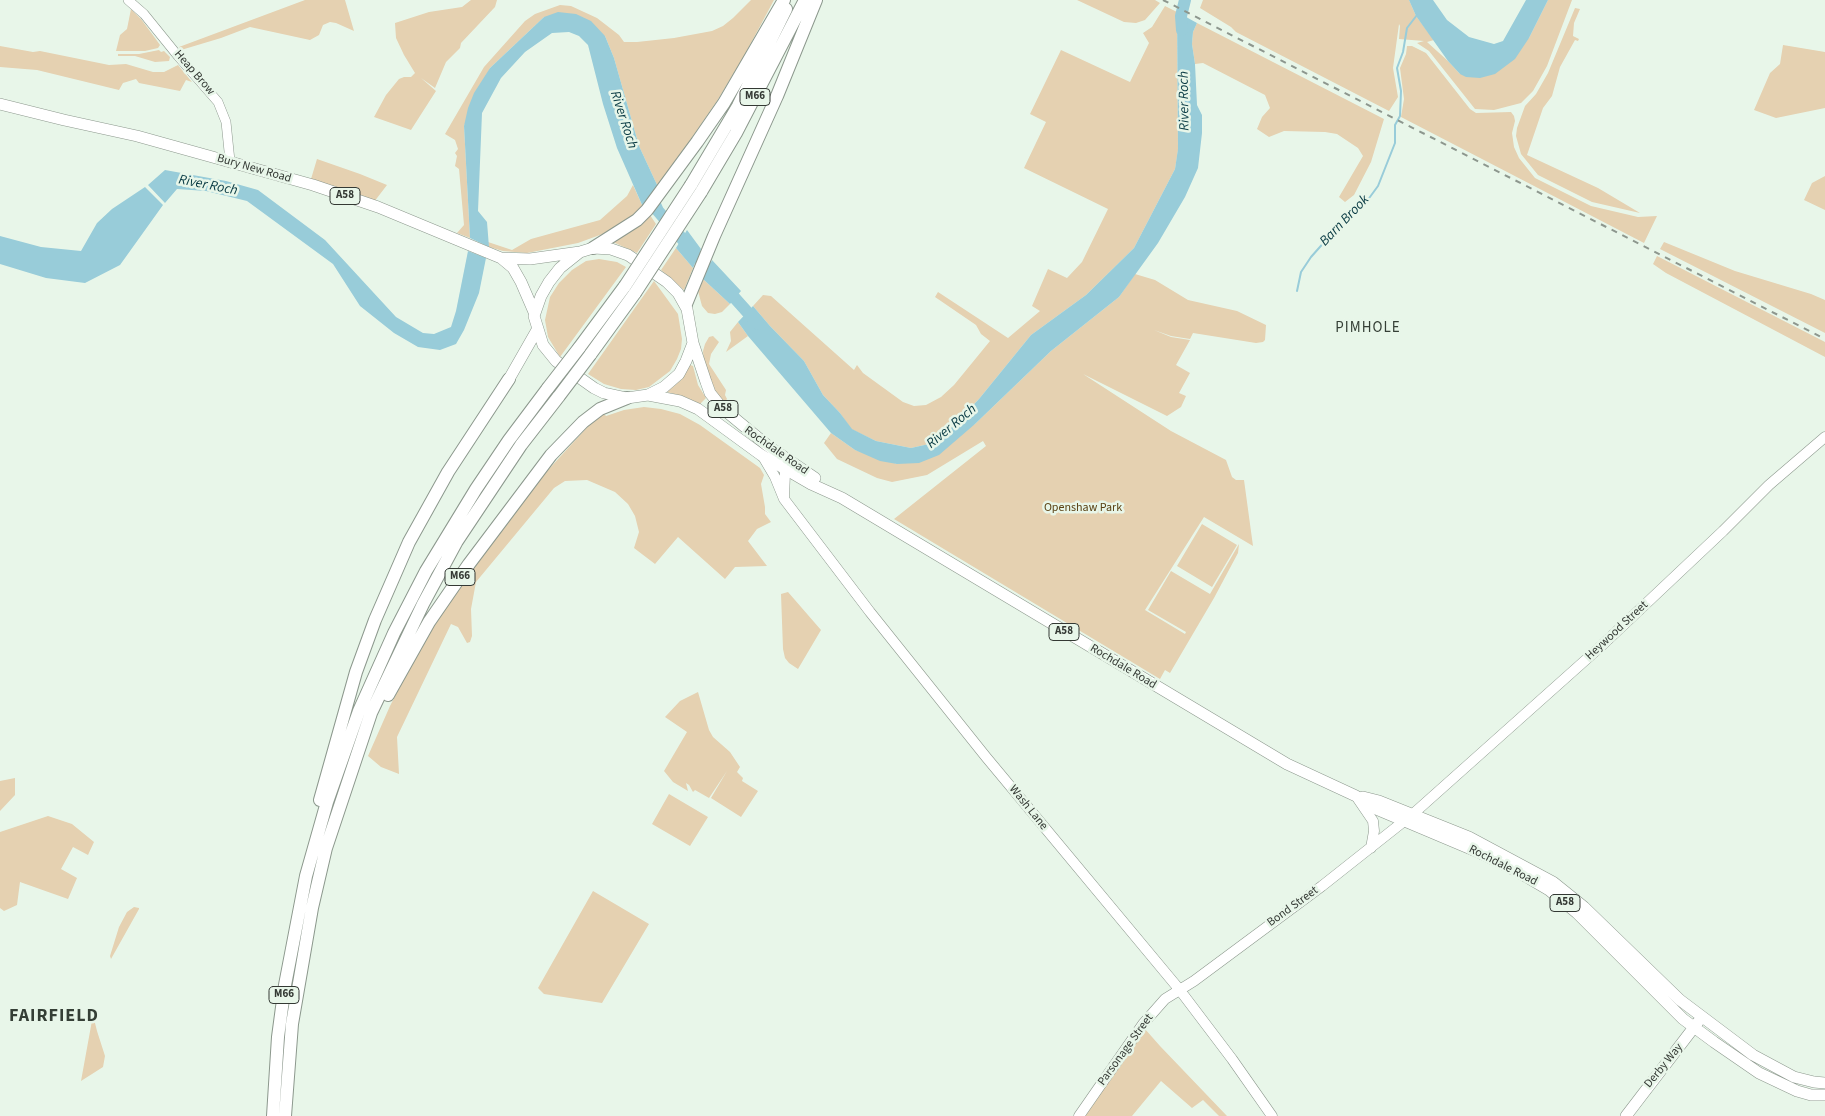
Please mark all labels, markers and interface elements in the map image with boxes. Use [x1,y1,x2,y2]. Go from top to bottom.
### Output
street label: Heap Brow [171,48,217,98]
water label: River Roch [1176,71,1194,131]
road number: M66 [740,88,770,105]
water label: River Roch [606,89,640,151]
street label: Bury New Road [215,152,293,186]
water label: River Roch [177,172,239,200]
road number: A58 [330,188,360,205]
water label: Barn Brook [1317,192,1373,250]
district label: PIMHOLE [1334,320,1402,338]
road number: A58 [708,400,738,418]
water label: River Roch [924,401,980,453]
street label: Rochdale Road [741,424,811,478]
park label: Openshaw Park [1044,501,1122,515]
road number: M66 [445,568,475,586]
street label: Heywood Street [1583,598,1651,664]
road number: A58 [1049,624,1079,640]
street label: Rochdale Road [1087,641,1159,693]
street label: Wash Lane [1006,783,1050,833]
street label: Rochdale Road [1466,843,1540,889]
street label: Bond Street [1265,884,1321,930]
road number: A58 [1550,894,1580,911]
road number: M66 [269,986,299,1004]
district label: FAIRFIELD [8,1006,100,1028]
street label: Parsonage Street [1095,1011,1157,1089]
street label: Derby Way [1642,1041,1686,1091]

